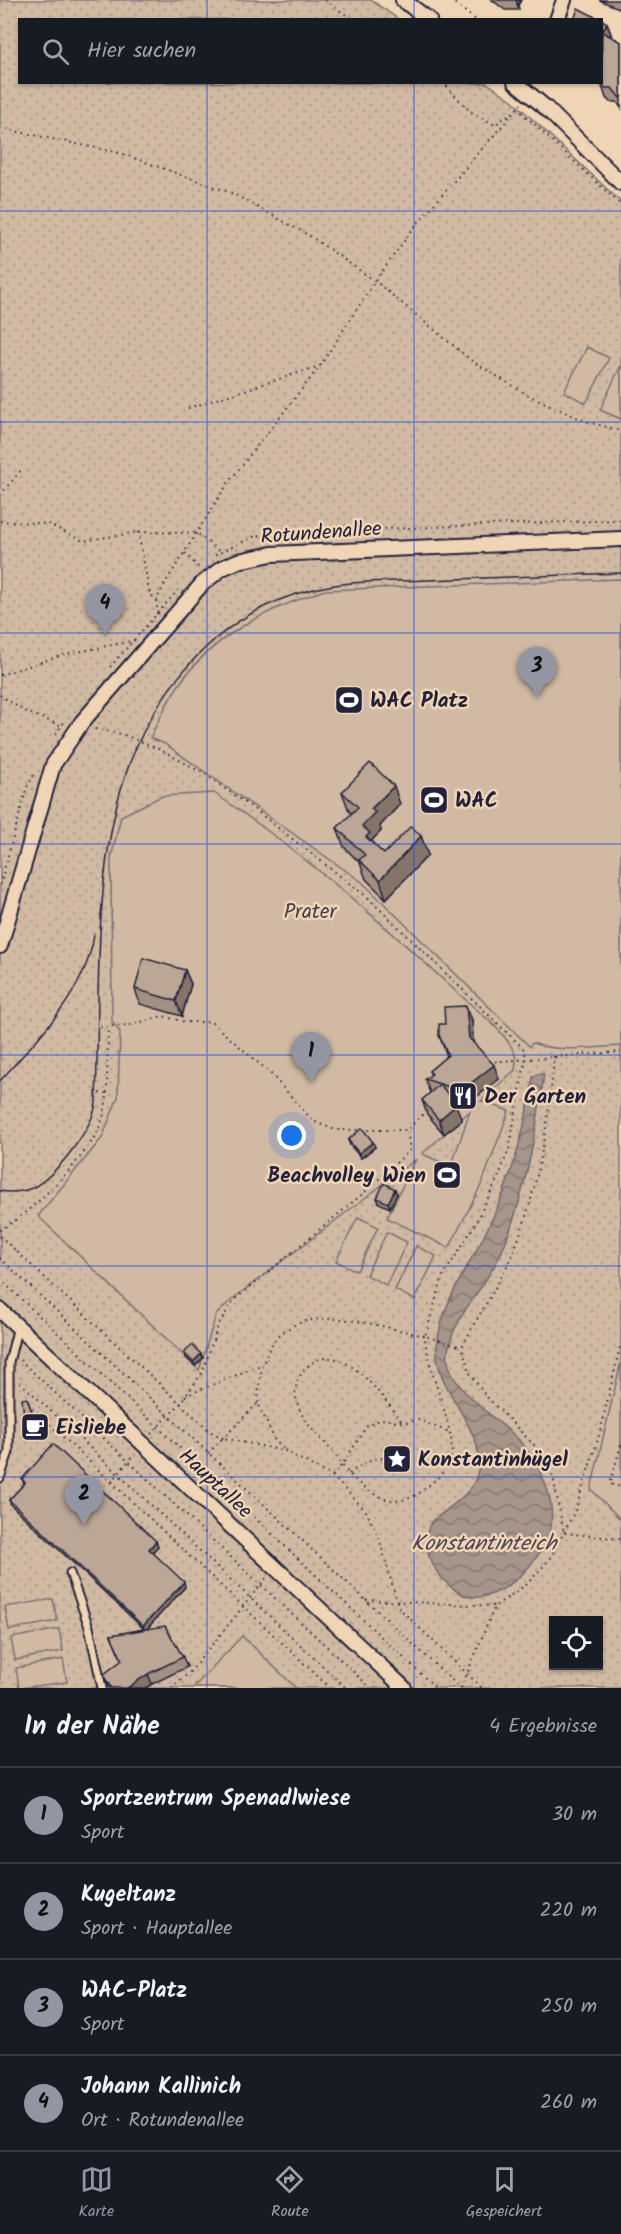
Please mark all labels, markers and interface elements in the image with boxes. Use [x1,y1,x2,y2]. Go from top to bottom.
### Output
search box [18,18,603,84]
text: Hier suchen [87,34,196,69]
icon: search [39,35,72,68]
street label: Rotundenallee [259,513,383,554]
pin: 4 [86,584,124,634]
pin: 3 [518,648,556,697]
sports icon: WAC Platz [333,684,365,716]
place label: WAC Platz [370,685,468,718]
sports icon: WAC [418,784,450,816]
place label: WAC [455,785,498,818]
park label: Prater [284,896,337,929]
pin: 1 [292,1032,330,1082]
restaurant icon: Der Garten [447,1080,479,1112]
place label: Der Garten [484,1081,586,1114]
your location [277,1121,306,1150]
sports icon: Beachvolley Wien [431,1159,463,1191]
place label: Beachvolley Wien [267,1160,426,1193]
cafe icon: Eisliebe [19,1411,51,1443]
place label: Eisliebe [56,1412,126,1445]
street label: Hauptallee [170,1441,260,1528]
place icon: Konstantinhügel [381,1443,413,1475]
place label: Konstantinhügel [418,1444,568,1477]
pin: 2 [64,1476,104,1525]
water label: Konstantinteich [411,1527,559,1562]
map controls [549,1616,603,1670]
button: locate [549,1616,603,1670]
text: In der Nähe [24,1706,160,1748]
text: 4 Ergebnisse [489,1711,597,1743]
text: Sportzentrum Spenadlwiese [81,1782,350,1817]
text: 1 [40,1799,47,1831]
text: 30 m [552,1799,597,1831]
text: Sport [81,1817,125,1849]
text: Kugeltanz [81,1878,176,1913]
text: 2 [38,1895,49,1927]
text: 220 m [540,1895,597,1927]
text: Sport · Hauptallee [81,1913,232,1945]
text: WAC-Platz [81,1974,187,2009]
text: 3 [38,1991,49,2023]
text: 250 m [541,1991,597,2023]
text: Sport [81,2009,125,2041]
text: Johann Kallinich [81,2070,241,2105]
text: 4 [38,2087,49,2119]
text: 260 m [540,2087,597,2119]
text: Ort · Rotundenallee [81,2105,244,2137]
tab: Karte [78,2163,114,2224]
tab: Route [271,2163,309,2224]
tab: Gespeichert [466,2163,543,2224]

